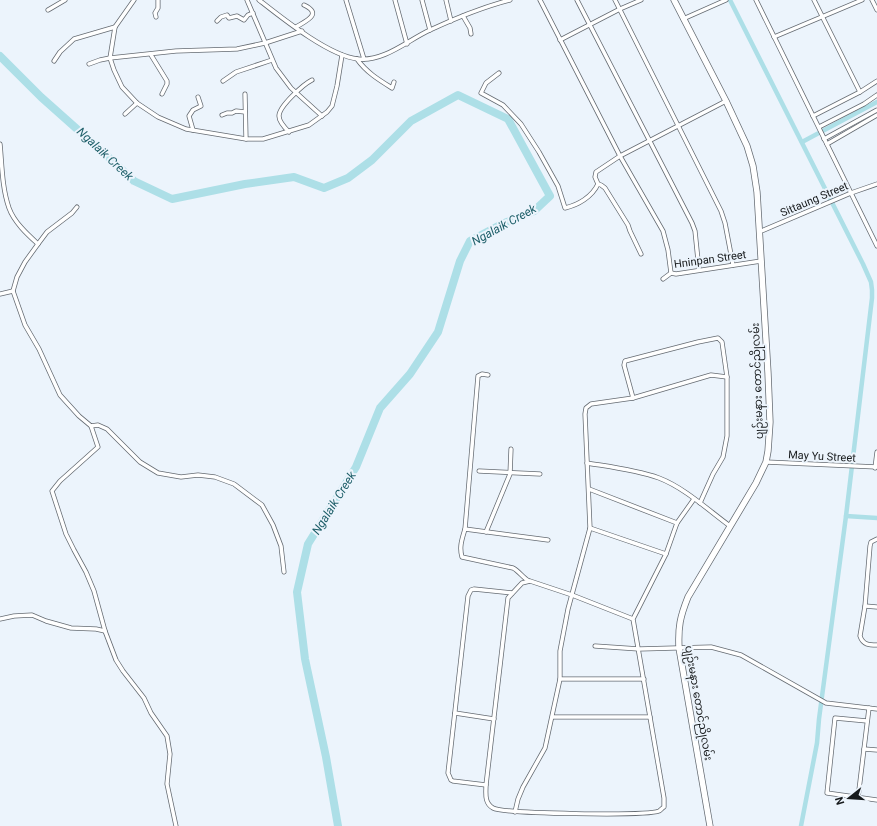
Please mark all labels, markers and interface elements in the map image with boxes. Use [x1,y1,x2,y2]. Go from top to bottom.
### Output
water label: Ngalaik Creek [74,124,137,184]
street label: Sittaung Street [778,179,850,220]
water label: Ngalaik Creek [469,201,540,248]
street label: Hninpan Street [673,248,747,271]
street label: ပျဉ်းမနား တောင်ညိုလမ်း [748,322,768,440]
street label: May Yu Street [788,448,856,465]
water label: Ngalaik Creek [309,468,360,537]
street label: ပျဉ်းမနား တောင်ညိုလမ်း [680,644,716,762]
north arrow [829,778,869,818]
text: N [832,795,847,806]

